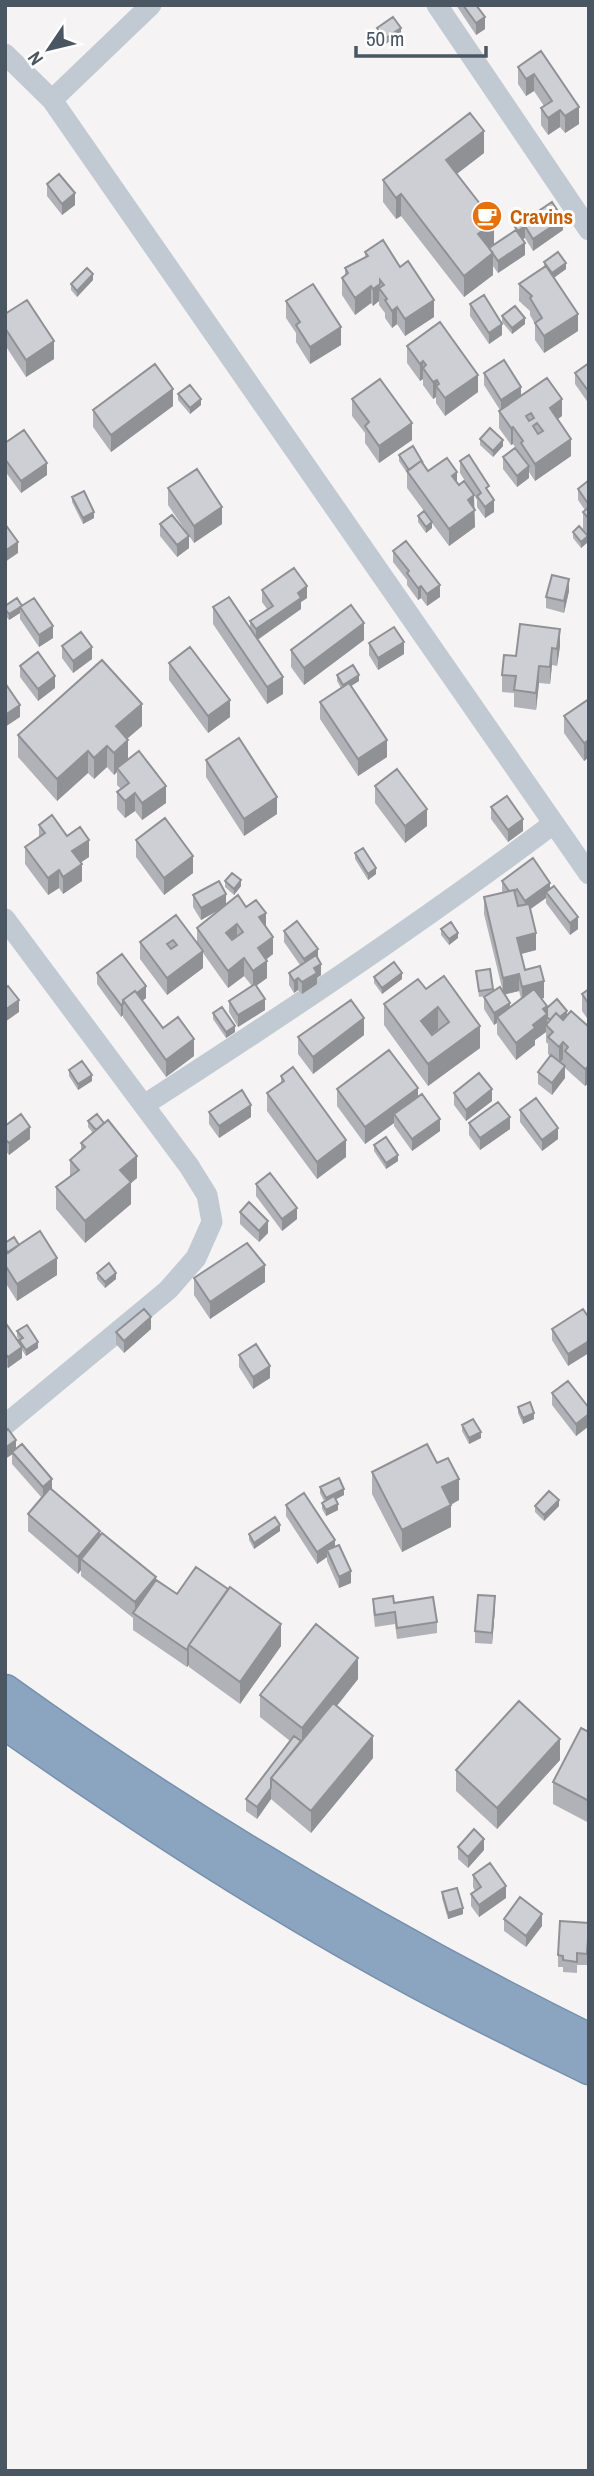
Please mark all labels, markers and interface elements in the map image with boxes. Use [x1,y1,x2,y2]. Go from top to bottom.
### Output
north arrow [14,14,84,84]
scale bar [356,14,486,58]
text: 50 m [366,24,404,53]
text: N [21,47,49,71]
cafe icon: Cravins [470,199,504,233]
place label: Cravins [510,202,573,231]

